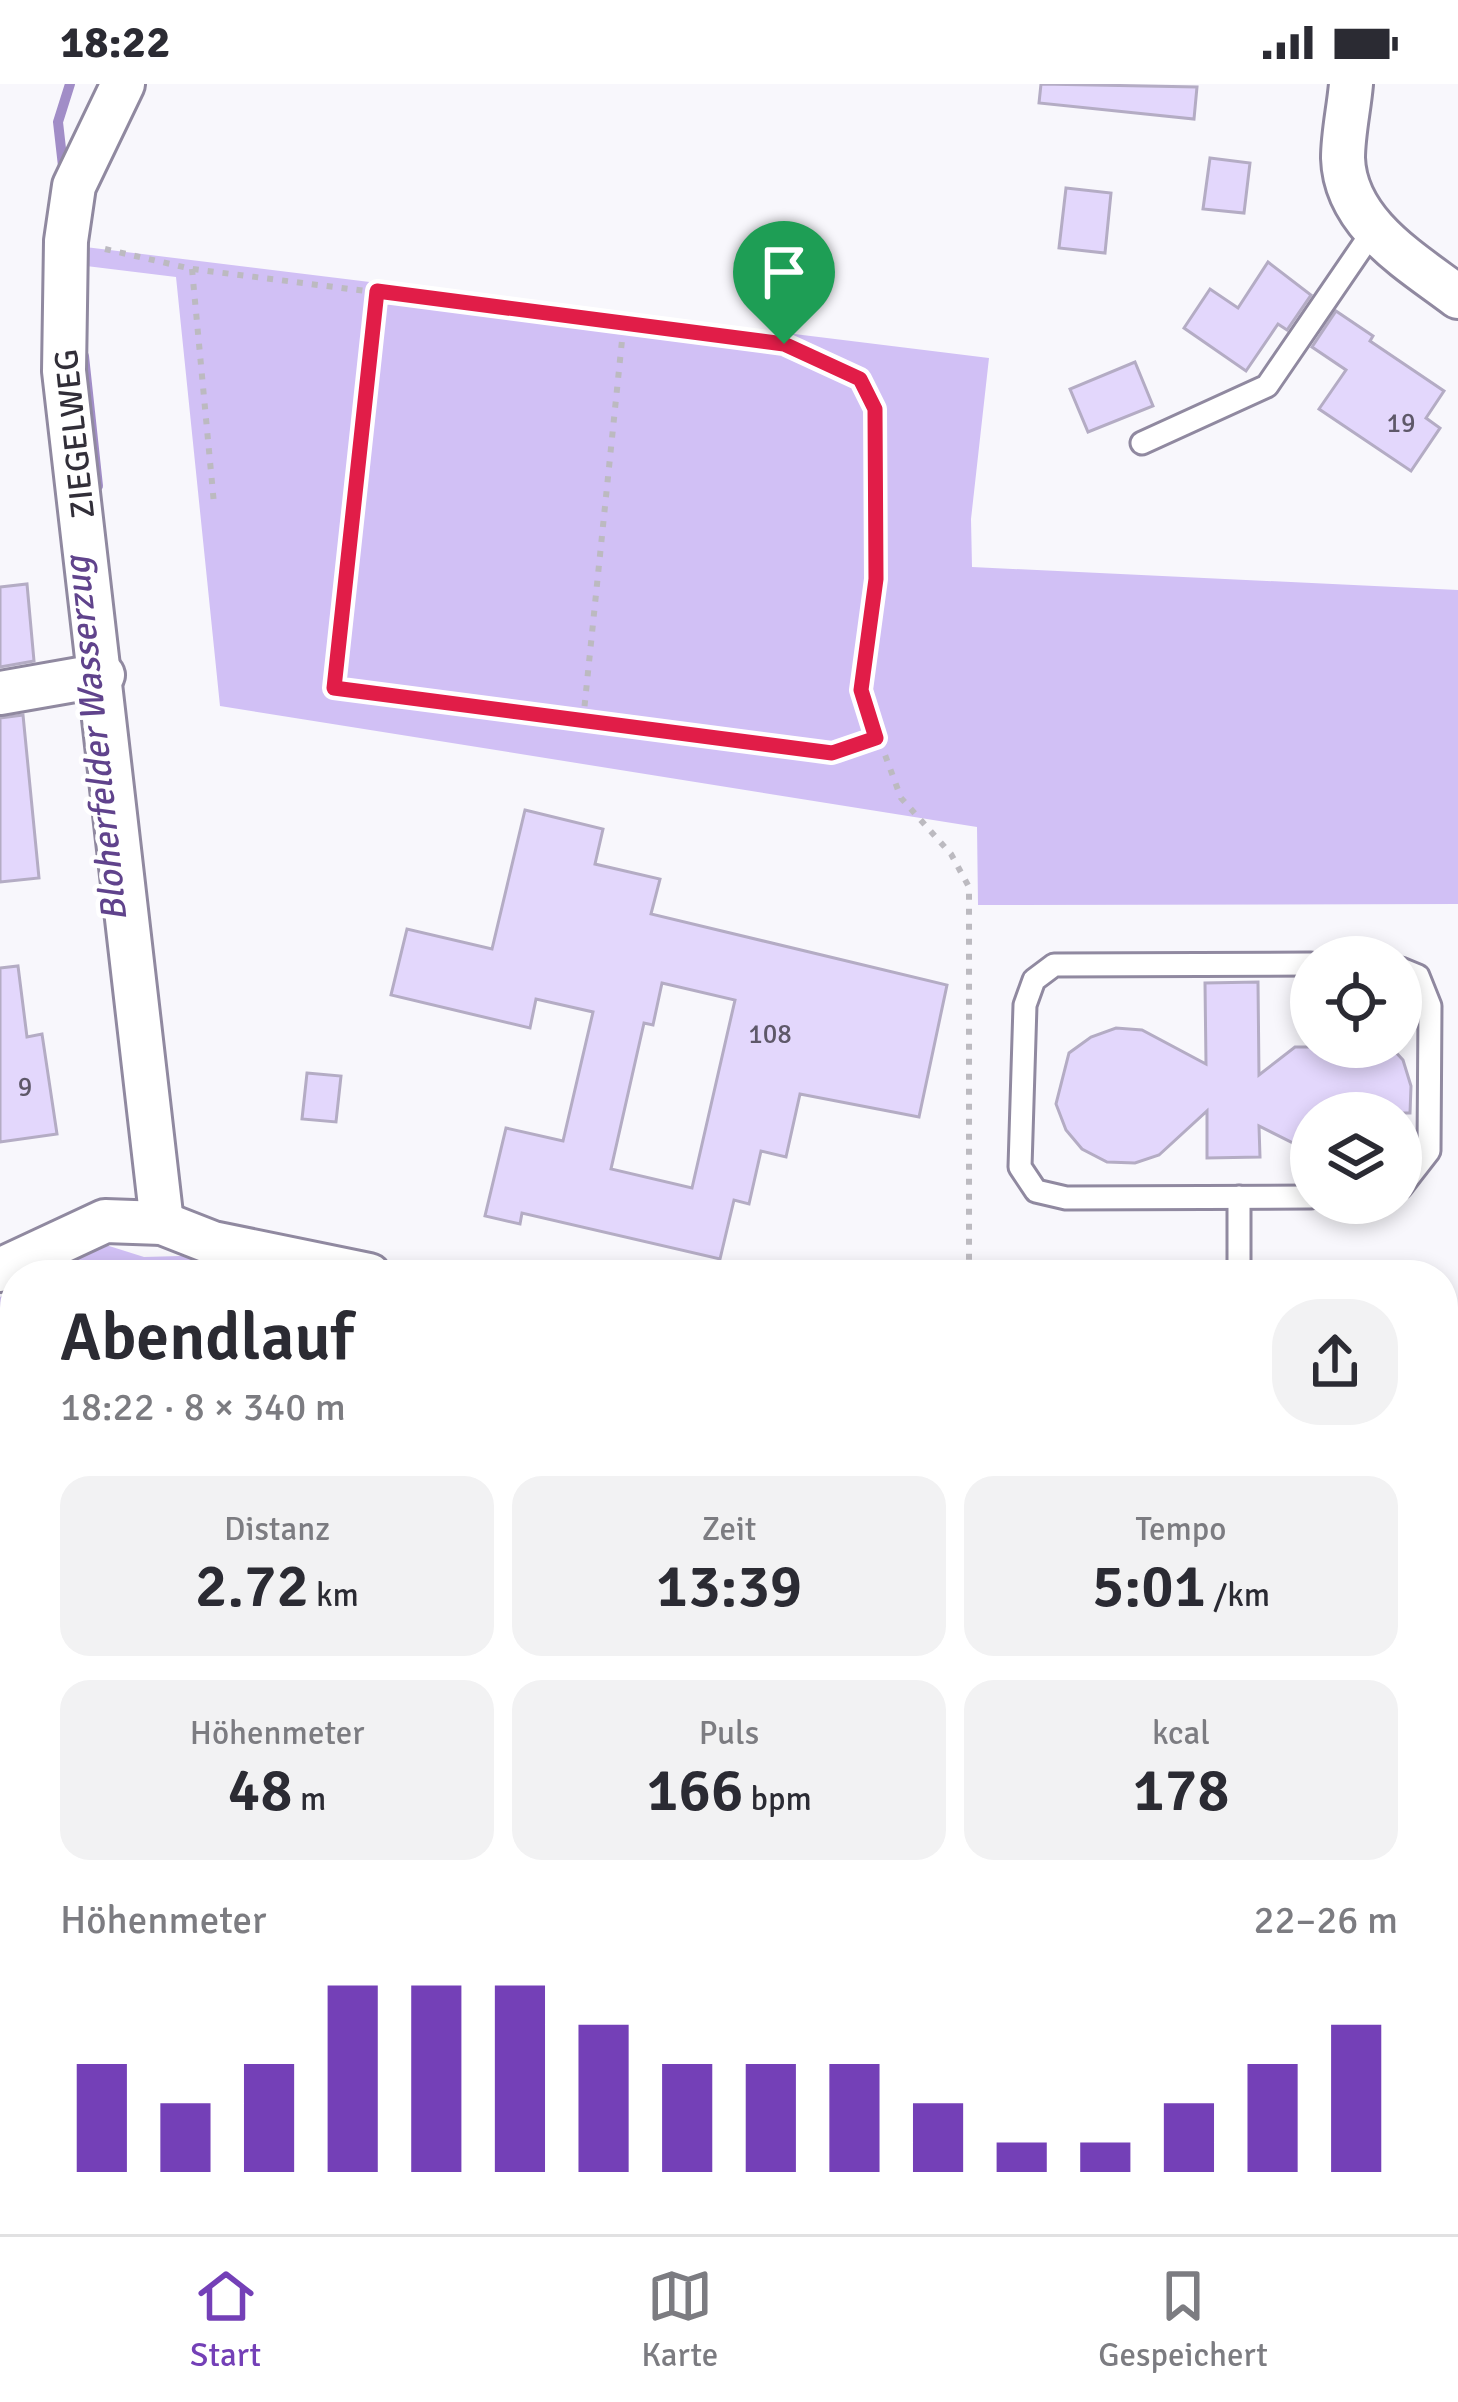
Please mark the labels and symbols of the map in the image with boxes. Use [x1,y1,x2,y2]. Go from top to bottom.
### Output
pin [733,221,835,344]
street label: ZIEGELWEG [46,347,104,521]
house number: 19 [1386,407,1416,440]
water label: Bloherfelder Wasserzug [54,552,138,924]
house number: 108 [748,1018,792,1051]
house number: 9 [18,1071,32,1104]

